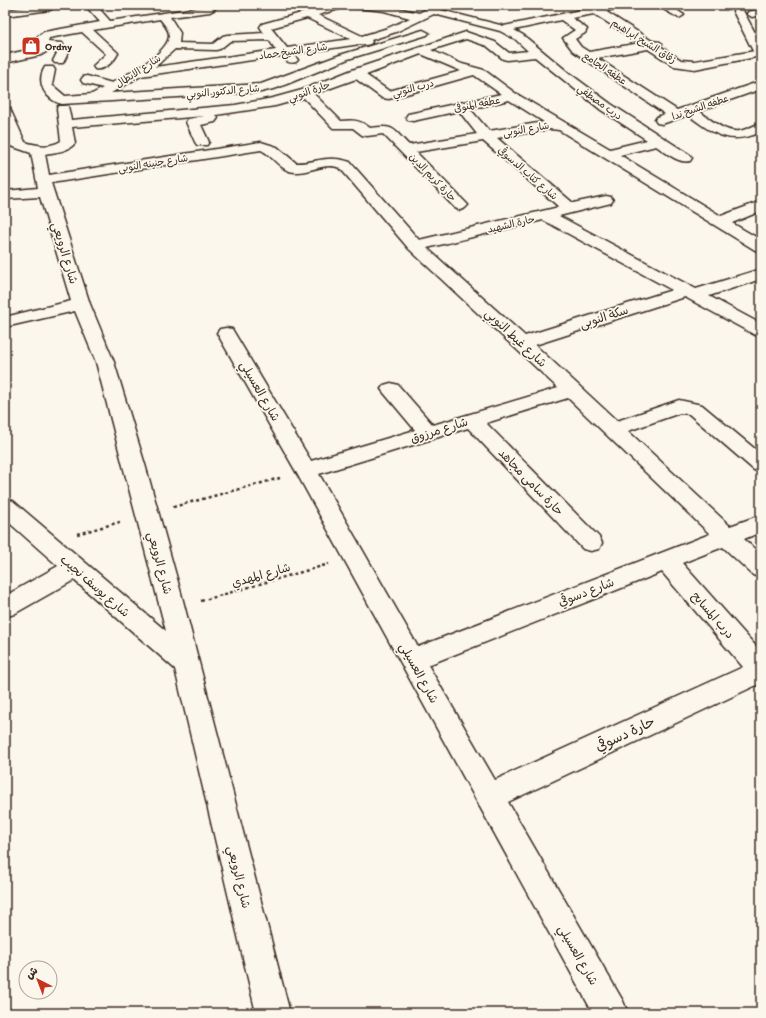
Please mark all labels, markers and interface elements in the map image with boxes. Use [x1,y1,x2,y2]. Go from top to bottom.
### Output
street label: زقاق الشيخ ابراهيم [609,16,679,67]
shop icon: Ordny [20,35,42,57]
place label: Ordny [45,40,72,53]
street label: شارع الشيخ حماد [258,40,329,63]
street label: عطفه الجامع [579,49,629,89]
street label: شارع الابطال [113,51,164,91]
street label: درب النوبي [391,76,436,103]
street label: حارة النوبي [286,78,333,107]
street label: شارع الدكتور النوبي [186,81,261,104]
street label: درب مصطفي [573,81,625,125]
street label: عطفه الشيخ ندا [670,91,730,124]
street label: عطفه المنوفى [453,93,501,116]
street label: شارع النوبى [502,118,551,140]
street label: شارع كتاب الدسوقي [495,143,561,204]
street label: حارة كريم الدين [406,150,459,205]
street label: شارع جنينه النوبى [117,151,189,176]
street label: حارة الشهيد [486,212,536,236]
street label: شارع الرويعي [45,220,81,287]
street label: سكة النوبى [578,303,630,332]
street label: شارع غيط النوبي [480,306,550,373]
street label: شارع العسيلي [234,359,283,425]
street label: شارع مرزوق [409,415,470,447]
street label: حارة سامى مجاهد [495,446,566,519]
street label: شارع الرويعي [141,530,175,597]
street label: شارع يوسف نجيب [56,552,132,621]
street label: شارع المهدي [230,560,292,592]
street label: شارع دسوقي [556,575,617,611]
street label: درب المسابح [687,589,737,643]
street label: شارع العسيلي [393,640,441,708]
street label: حارة دسوقي [592,713,658,757]
street label: شارع الرويعي [221,844,254,911]
street label: شارع العسيلي [552,923,601,989]
north arrow [18,960,58,1000]
text: ش [23,964,40,982]

